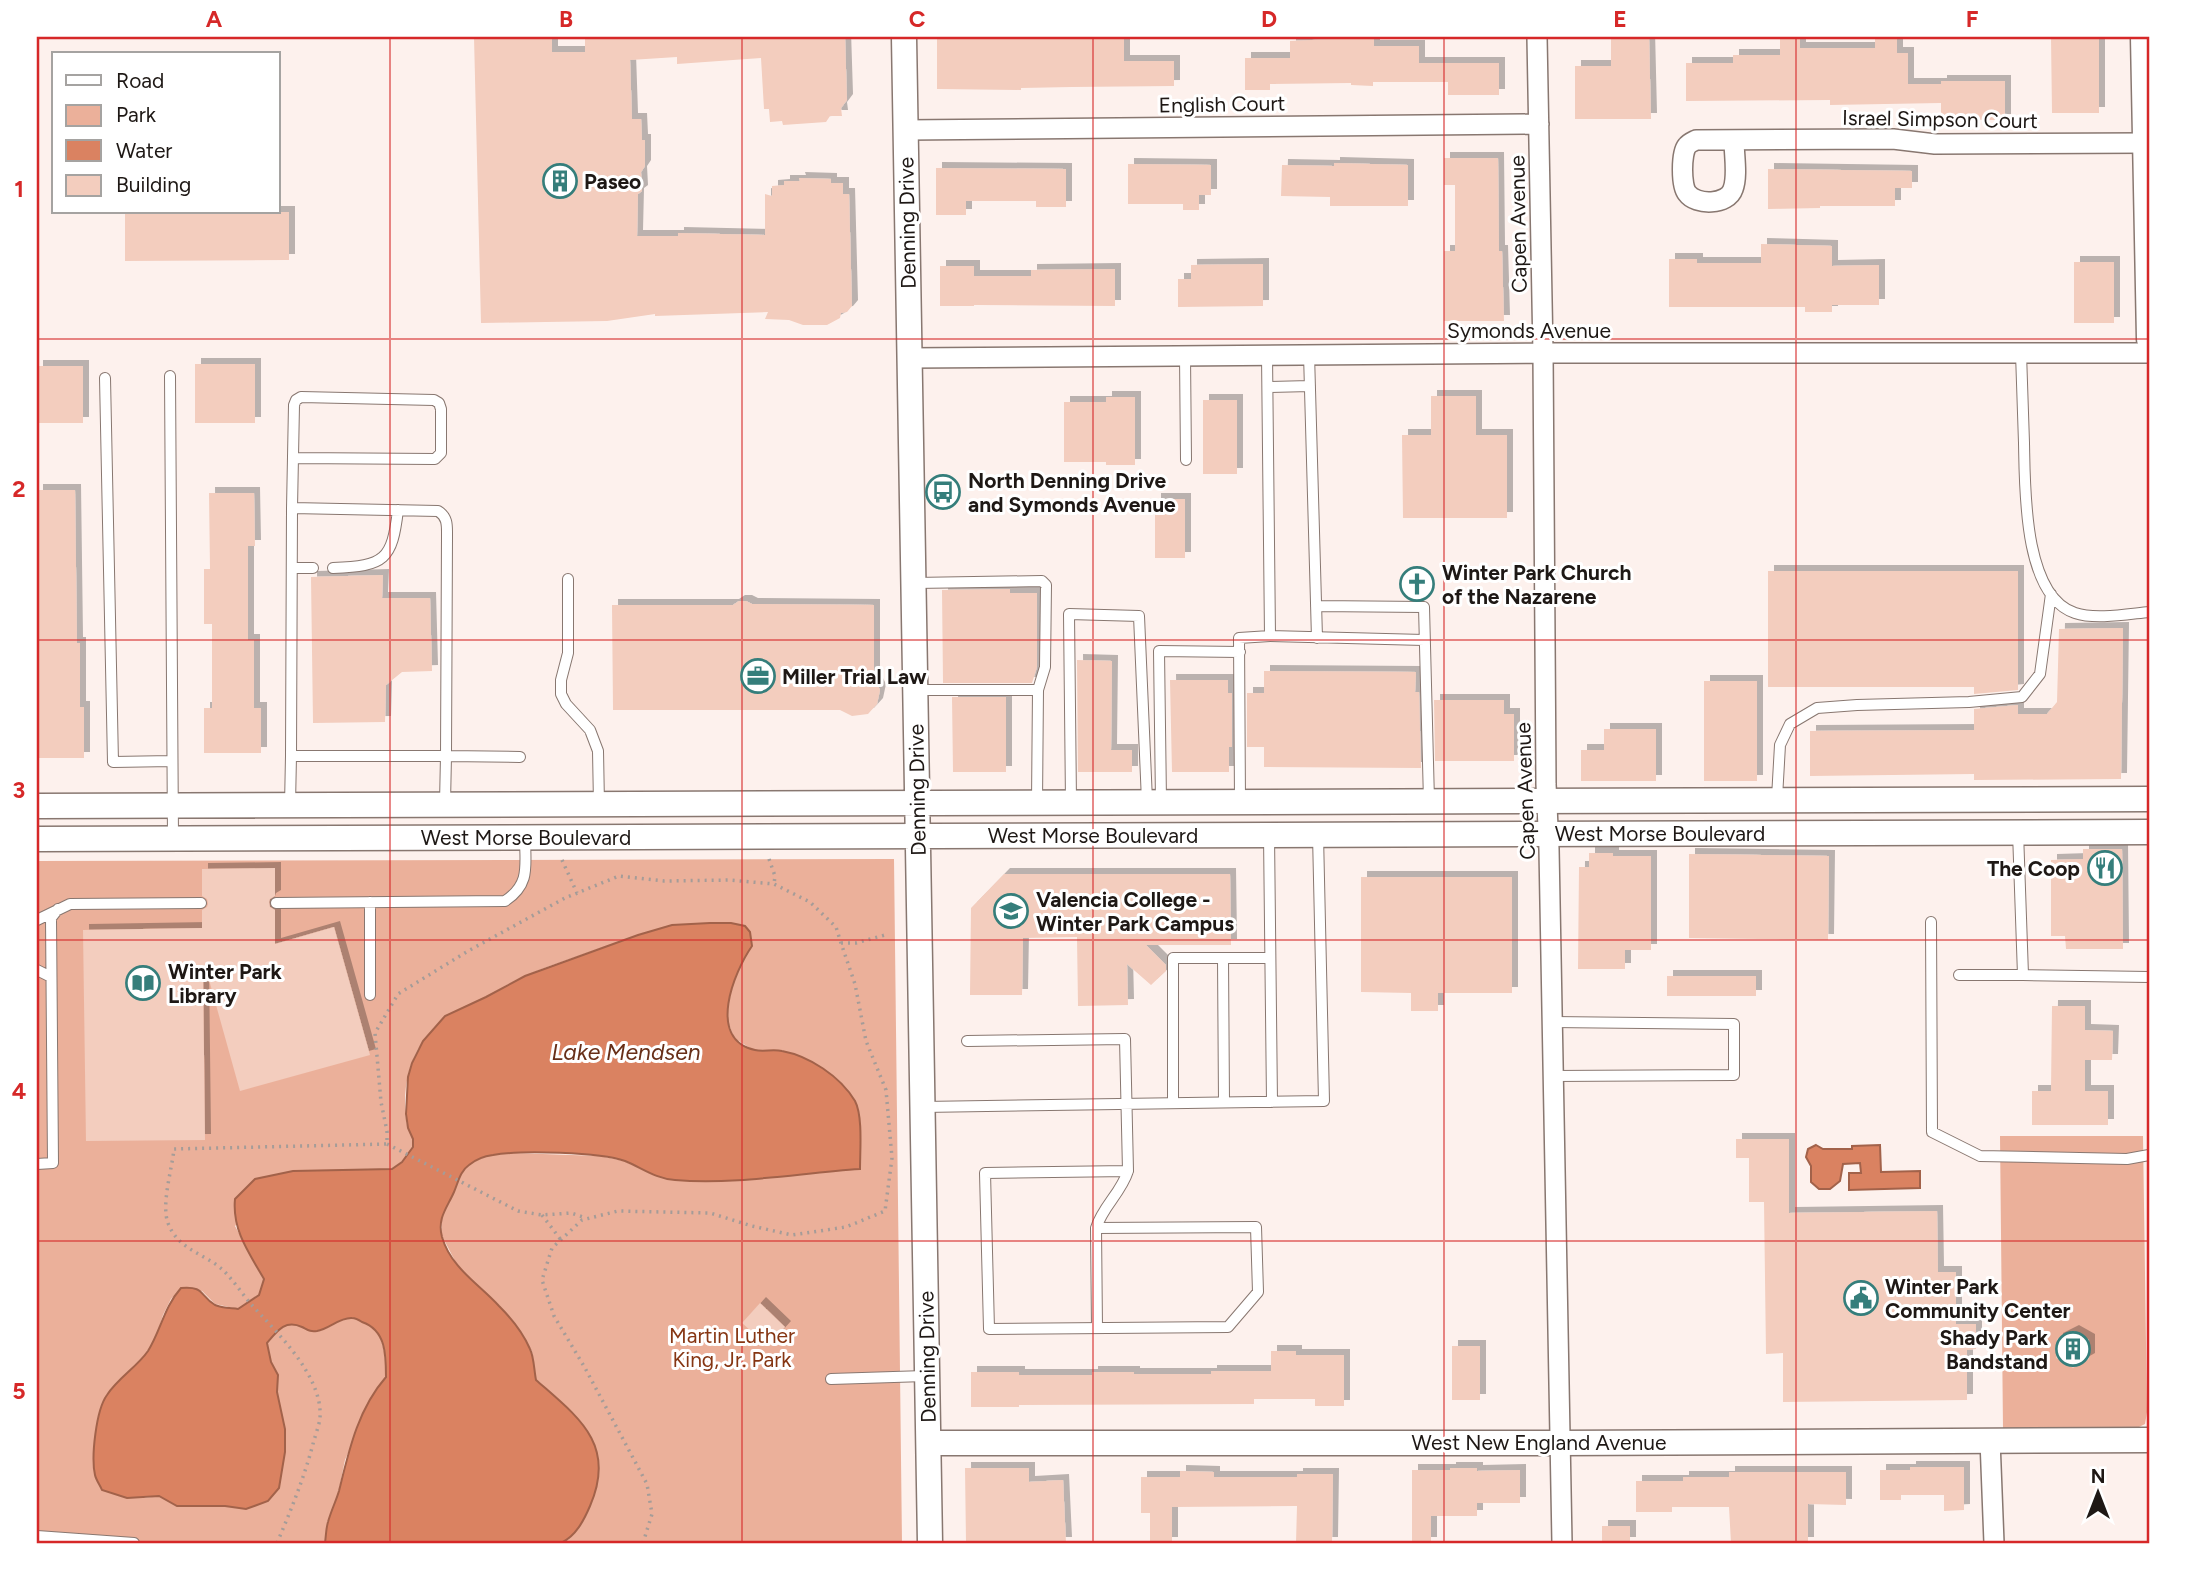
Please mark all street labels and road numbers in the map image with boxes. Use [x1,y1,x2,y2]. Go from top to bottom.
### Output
street label: English Court [1158,90,1286,118]
street label: Israel Simpson Court [1842,105,2038,133]
street label: Capen Avenue [1504,155,1532,293]
street label: Denning Drive [893,157,921,289]
street label: Symonds Avenue [1447,318,1611,343]
street label: Capen Avenue [1510,722,1540,860]
street label: Denning Drive [903,724,931,856]
street label: West Morse Boulevard [1555,821,1765,846]
street label: West Morse Boulevard [988,823,1198,848]
street label: West Morse Boulevard [421,825,631,850]
street label: Denning Drive [913,1291,941,1423]
street label: West New England Avenue [1412,1430,1666,1455]

